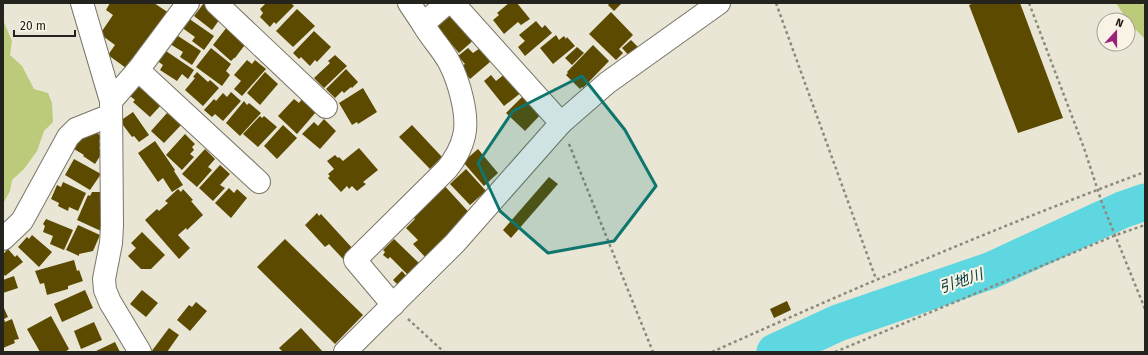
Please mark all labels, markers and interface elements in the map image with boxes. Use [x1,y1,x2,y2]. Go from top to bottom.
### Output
scale bar [14,12,75,38]
north arrow [1096,12,1136,52]
text: N [1114,16,1125,31]
text: 20 m [20,19,46,33]
water label: 引地川 [937,265,987,297]

